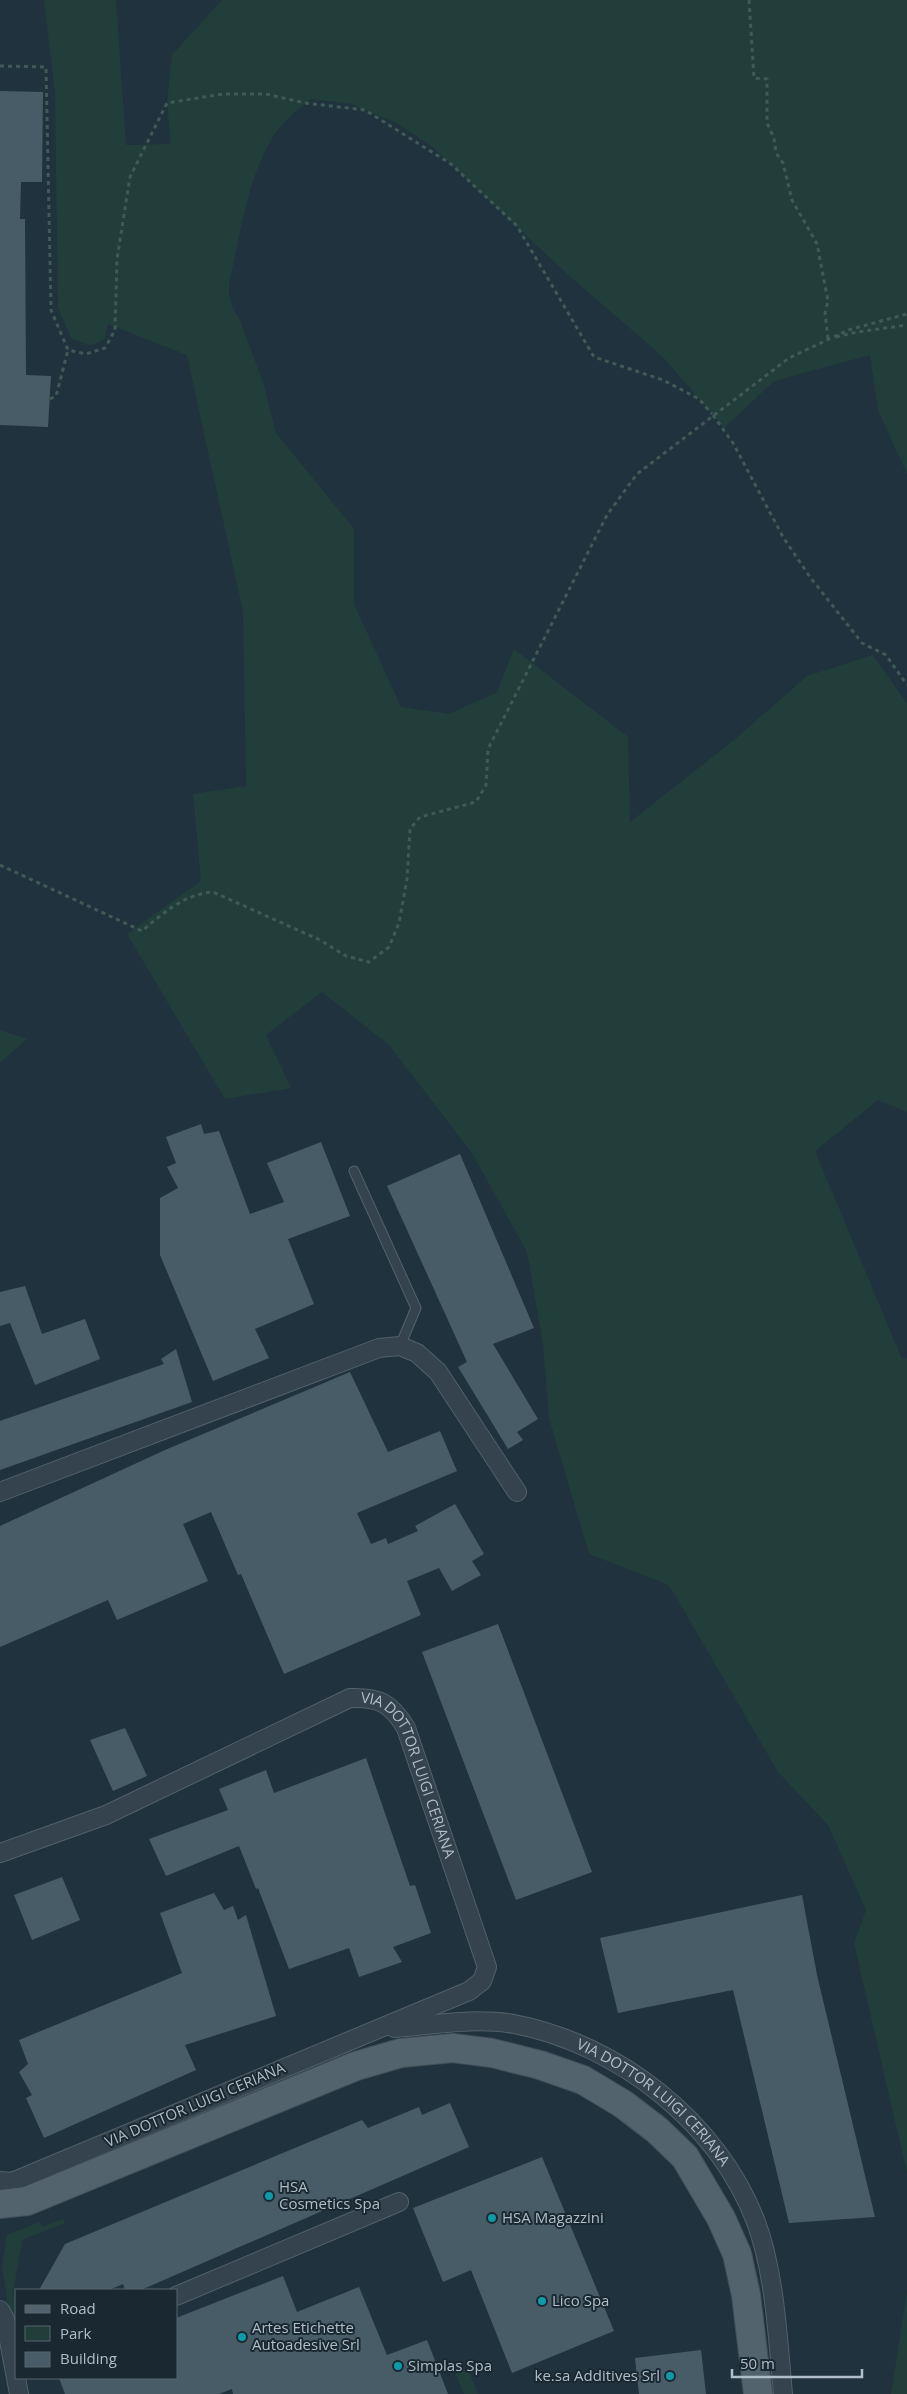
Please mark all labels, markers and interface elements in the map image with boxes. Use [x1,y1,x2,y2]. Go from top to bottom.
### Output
street label: VIA DOTTOR LUIGI CERIANA [360,1687,460,1861]
street label: VIA DOTTOR LUIGI CERIANA [574,2033,735,2170]
street label: VIA DOTTOR LUIGI CERIANA [101,2057,288,2151]
place label: HSA Cosmetics Spa [279,2176,380,2213]
marker: HSA Cosmetics Spa [263,2190,275,2202]
place label: HSA Magazzini [502,2207,604,2227]
marker: HSA Magazzini [486,2212,498,2224]
legend [15,2289,178,2379]
place label: Lico Spa [552,2290,609,2310]
marker: Lico Spa [536,2295,548,2307]
text: Road [60,2298,96,2318]
place label: Artes Etichette Autoadesive Srl [252,2317,360,2354]
text: Park [60,2323,91,2343]
marker: Artes Etichette Autoadesive Srl [236,2331,248,2343]
scale bar [732,2346,862,2378]
text: Building [60,2348,117,2368]
text: 50 m [740,2353,775,2373]
place label: Simplas Spa [408,2355,492,2375]
marker: Simplas Spa [392,2360,404,2372]
place label: ke.sa Additives Srl [535,2365,660,2385]
marker: ke.sa Additives Srl [664,2370,676,2382]

